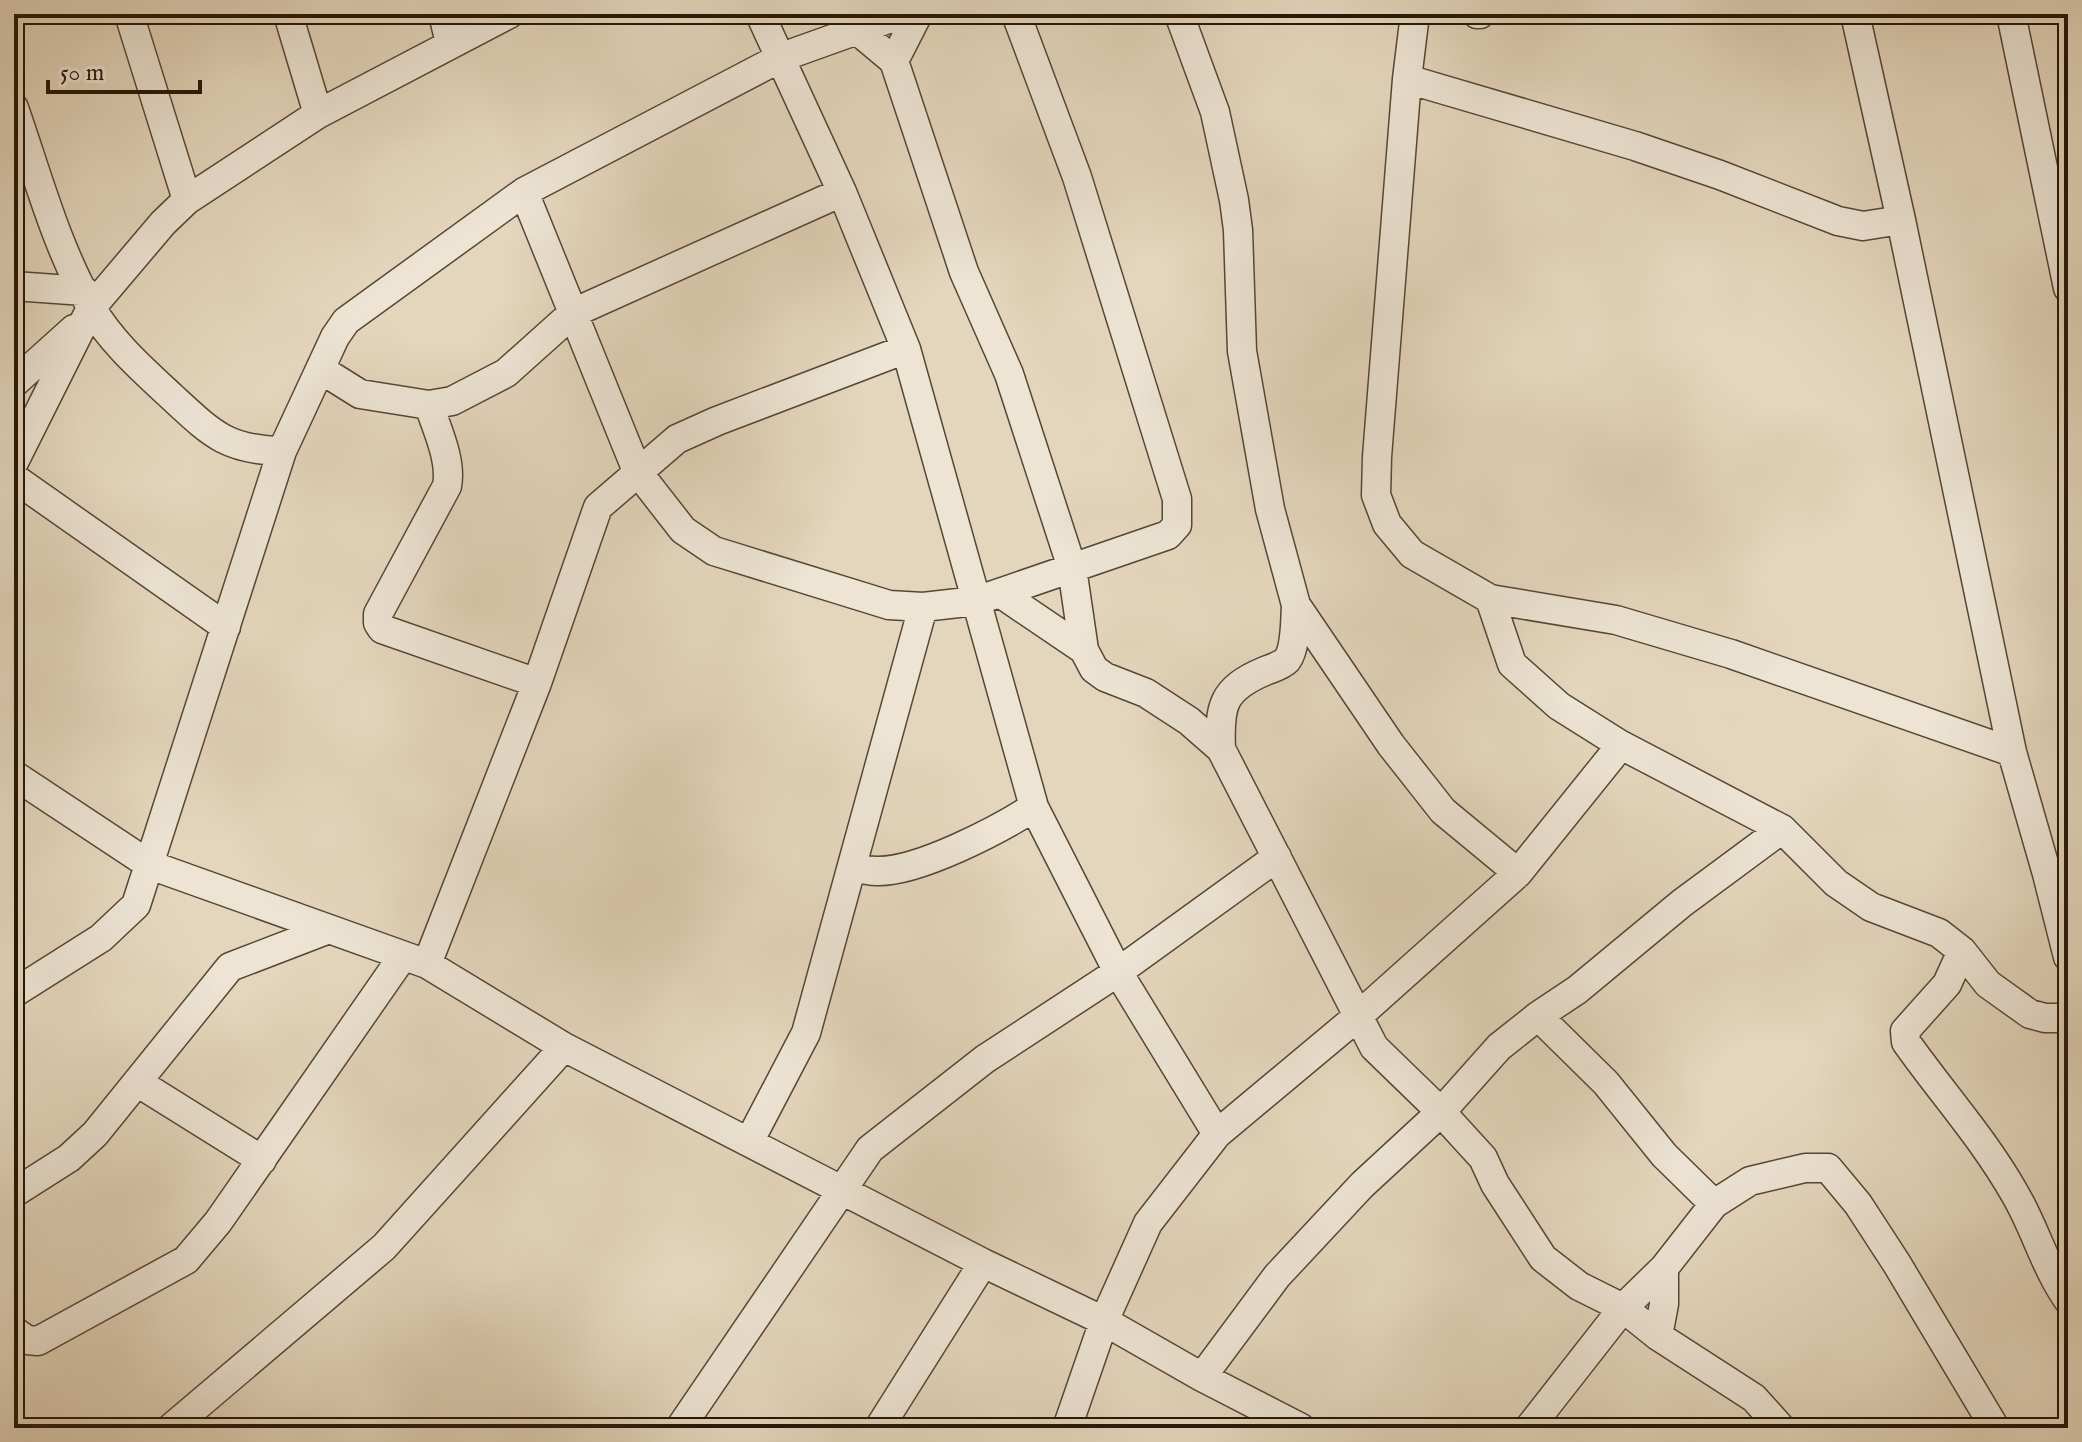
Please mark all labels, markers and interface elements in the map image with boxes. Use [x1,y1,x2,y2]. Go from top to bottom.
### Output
scale bar [48,44,200,94]
text: 50 m [60,58,104,89]

